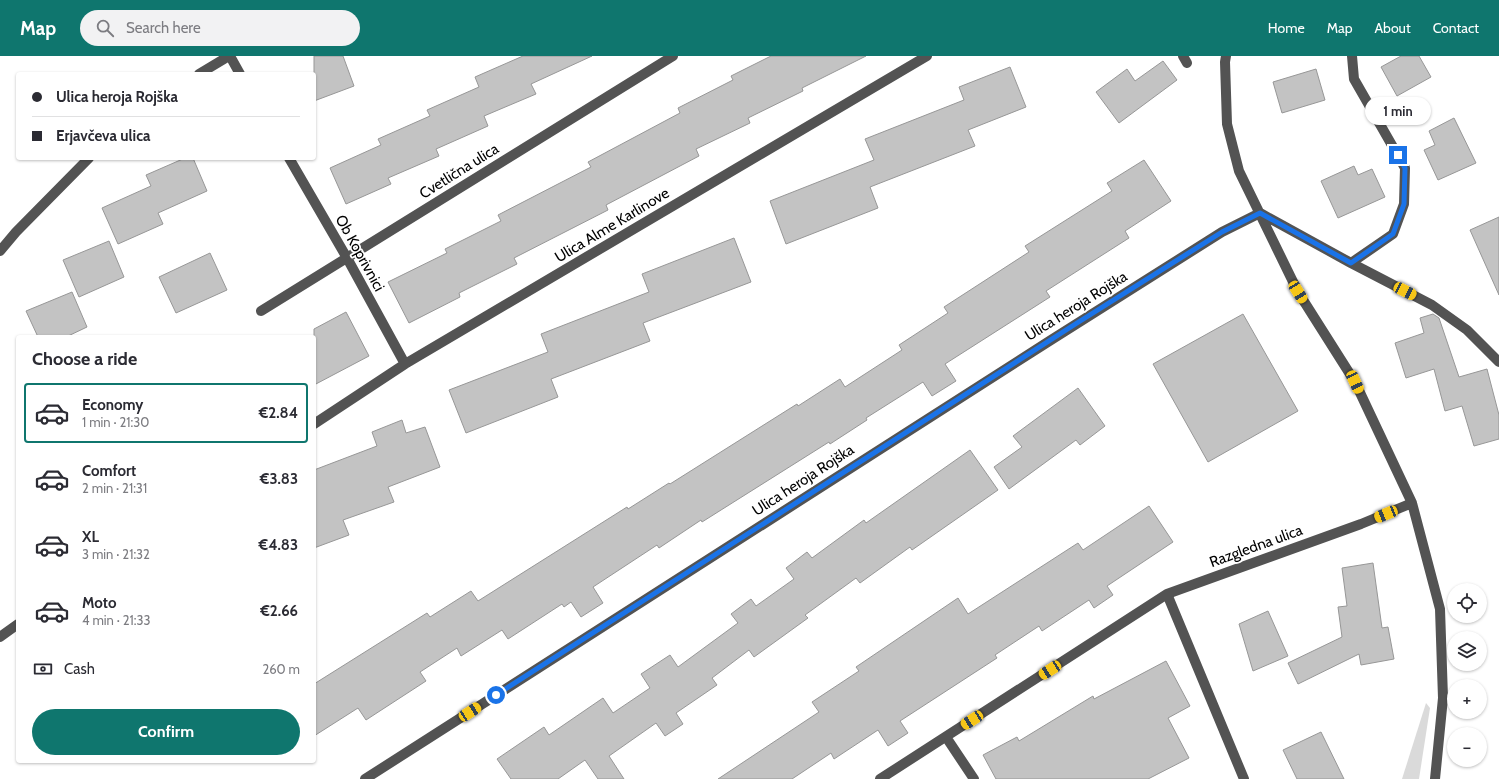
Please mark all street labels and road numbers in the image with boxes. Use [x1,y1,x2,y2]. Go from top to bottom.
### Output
street label: Cvetlična ulica [416,139,503,203]
street label: Ulica Alme Karlinove [552,184,673,266]
street label: Ob Koprivnici [332,212,388,294]
street label: Ulica heroja Rojška [1021,267,1131,345]
street label: Ulica heroja Rojška [749,440,858,520]
street label: Razgledna ulica [1207,521,1306,571]

